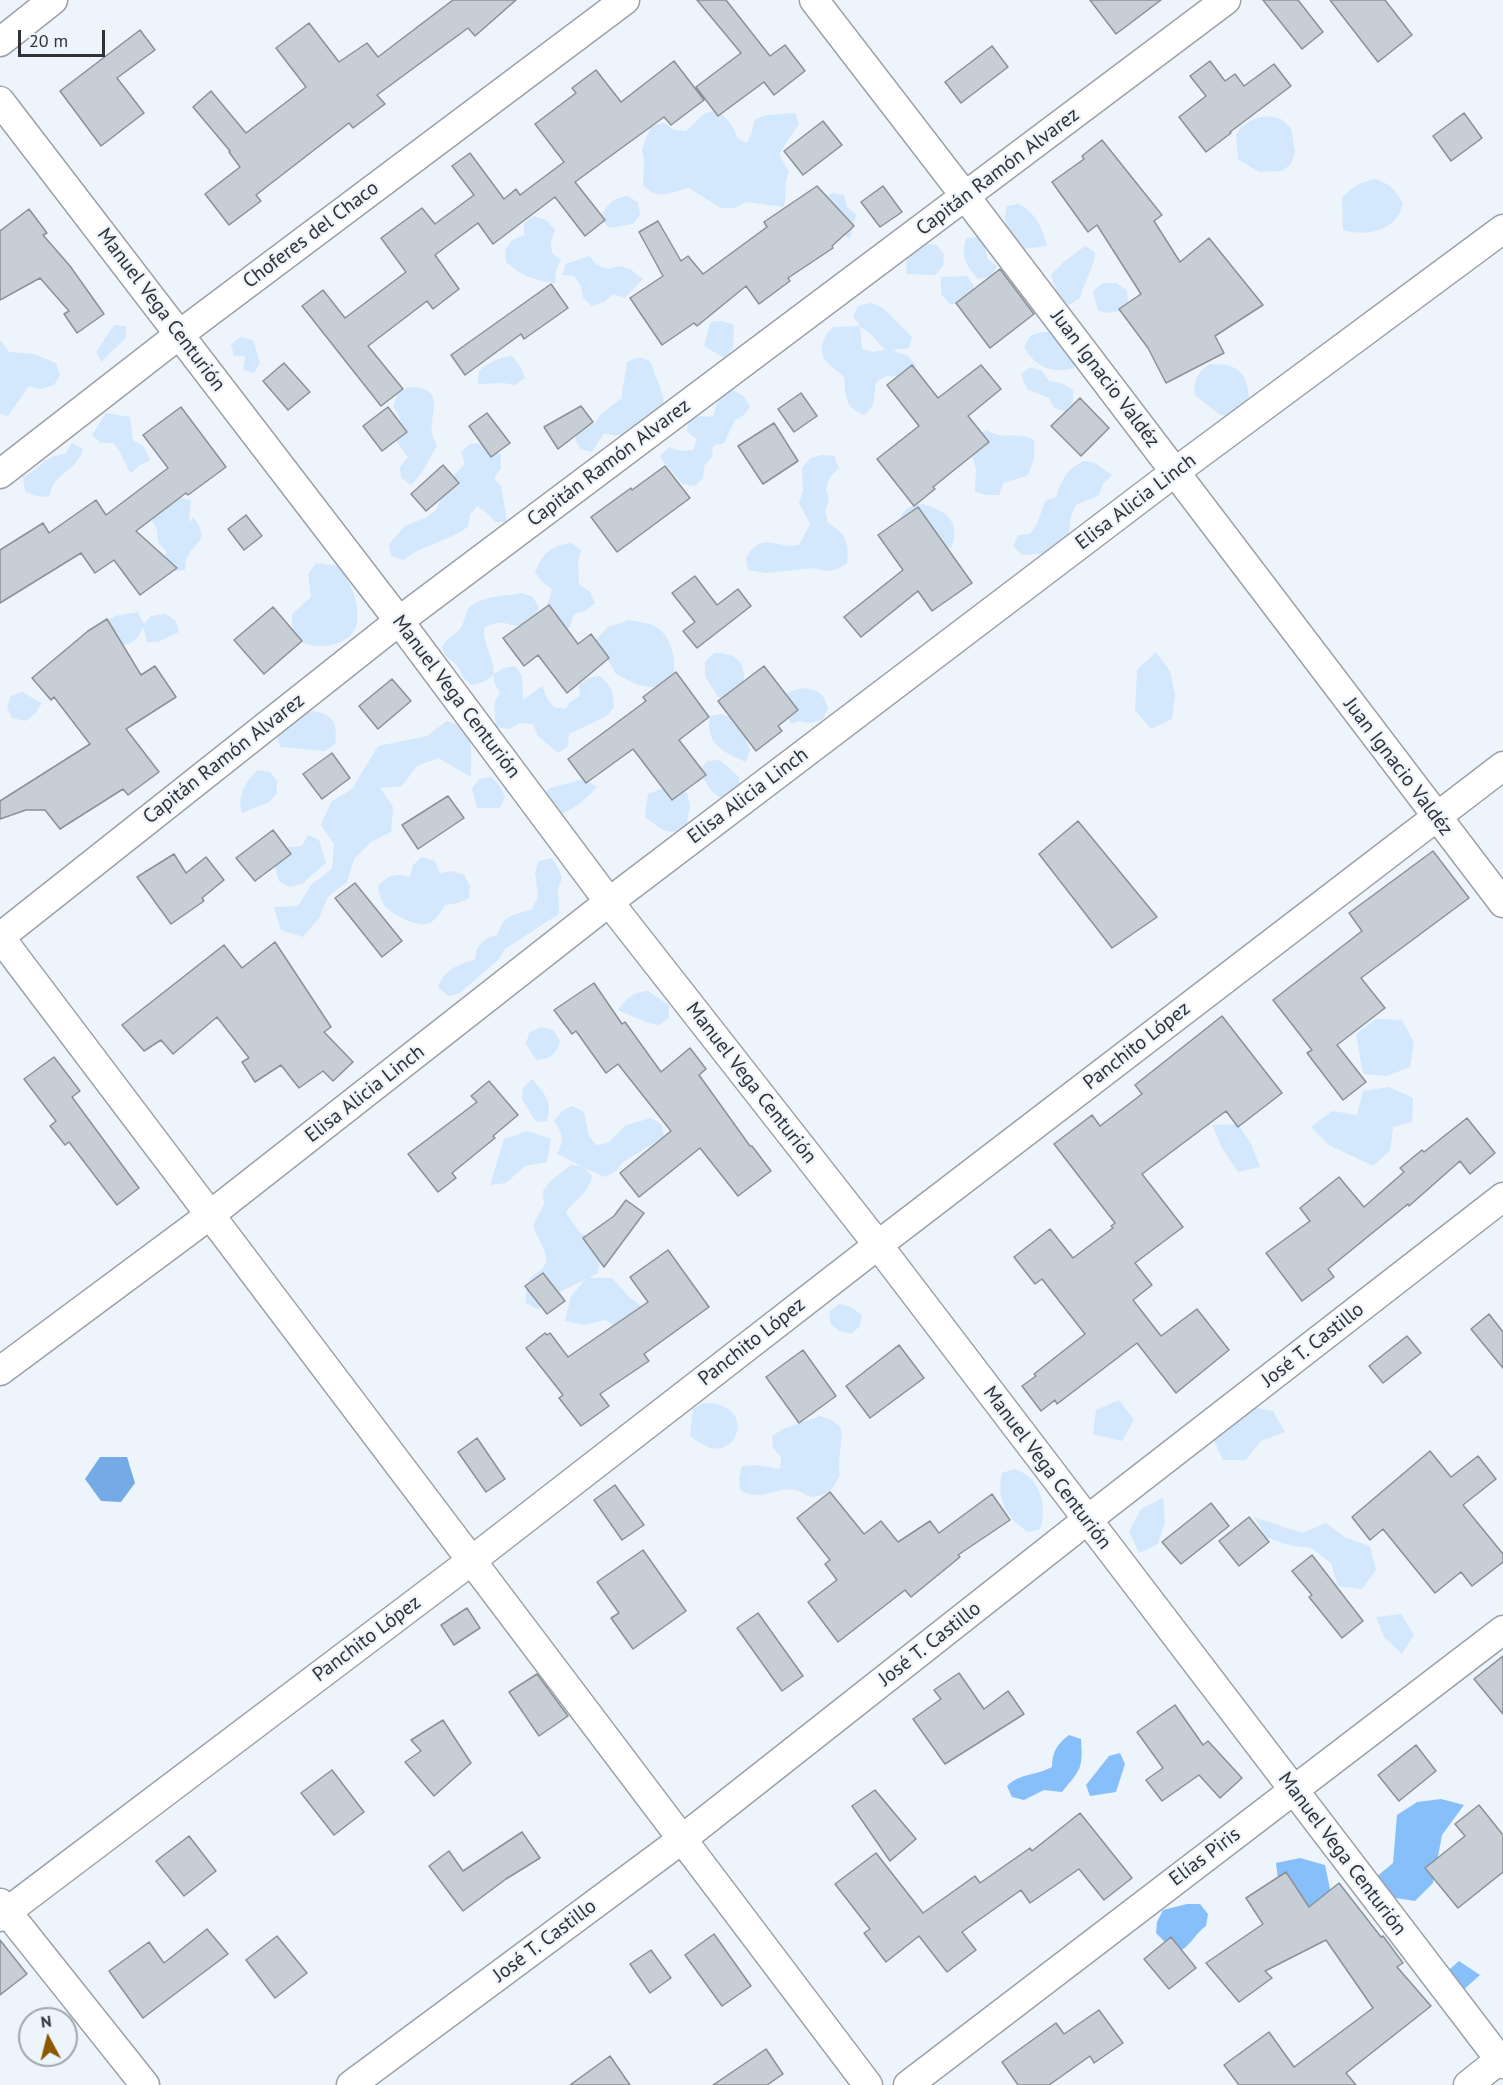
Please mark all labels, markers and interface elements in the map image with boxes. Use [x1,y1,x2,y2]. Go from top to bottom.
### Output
scale bar [21,18,108,56]
text: 20 m [29,29,68,52]
street label: Capitán Ramón Alvarez [912,103,1084,241]
street label: Choferes del Chaco [238,176,384,294]
street label: Manuel Vega Centurión [92,224,230,396]
street label: Juan Ignacio Valdéz [1045,305,1165,453]
street label: Capitán Ramón Alvarez [523,394,695,532]
street label: Elisa Alicia Linch [1071,449,1201,555]
street label: Manuel Vega Centurión [387,611,525,783]
street label: Capitán Ramón Alvarez [139,689,309,829]
street label: Juan Ignacio Valdéz [1338,693,1458,841]
street label: Elisa Alicia Linch [683,743,813,849]
street label: Panchito López [1079,997,1195,1095]
street label: Manuel Vega Centurión [681,998,821,1168]
street label: Elisa Alicia Linch [301,1040,429,1148]
street label: Panchito López [694,1293,810,1391]
street label: José T. Castillo [1257,1298,1369,1392]
street label: Manuel Vega Centurión [978,1382,1116,1554]
street label: Panchito López [308,1591,426,1687]
street label: José T. Castillo [874,1597,986,1691]
street label: Manuel Vega Centurión [1273,1768,1411,1940]
street label: Elías Piris [1165,1823,1245,1891]
street label: José T. Castillo [489,1894,601,1988]
north arrow [18,2007,78,2067]
text: N [40,2011,52,2032]

